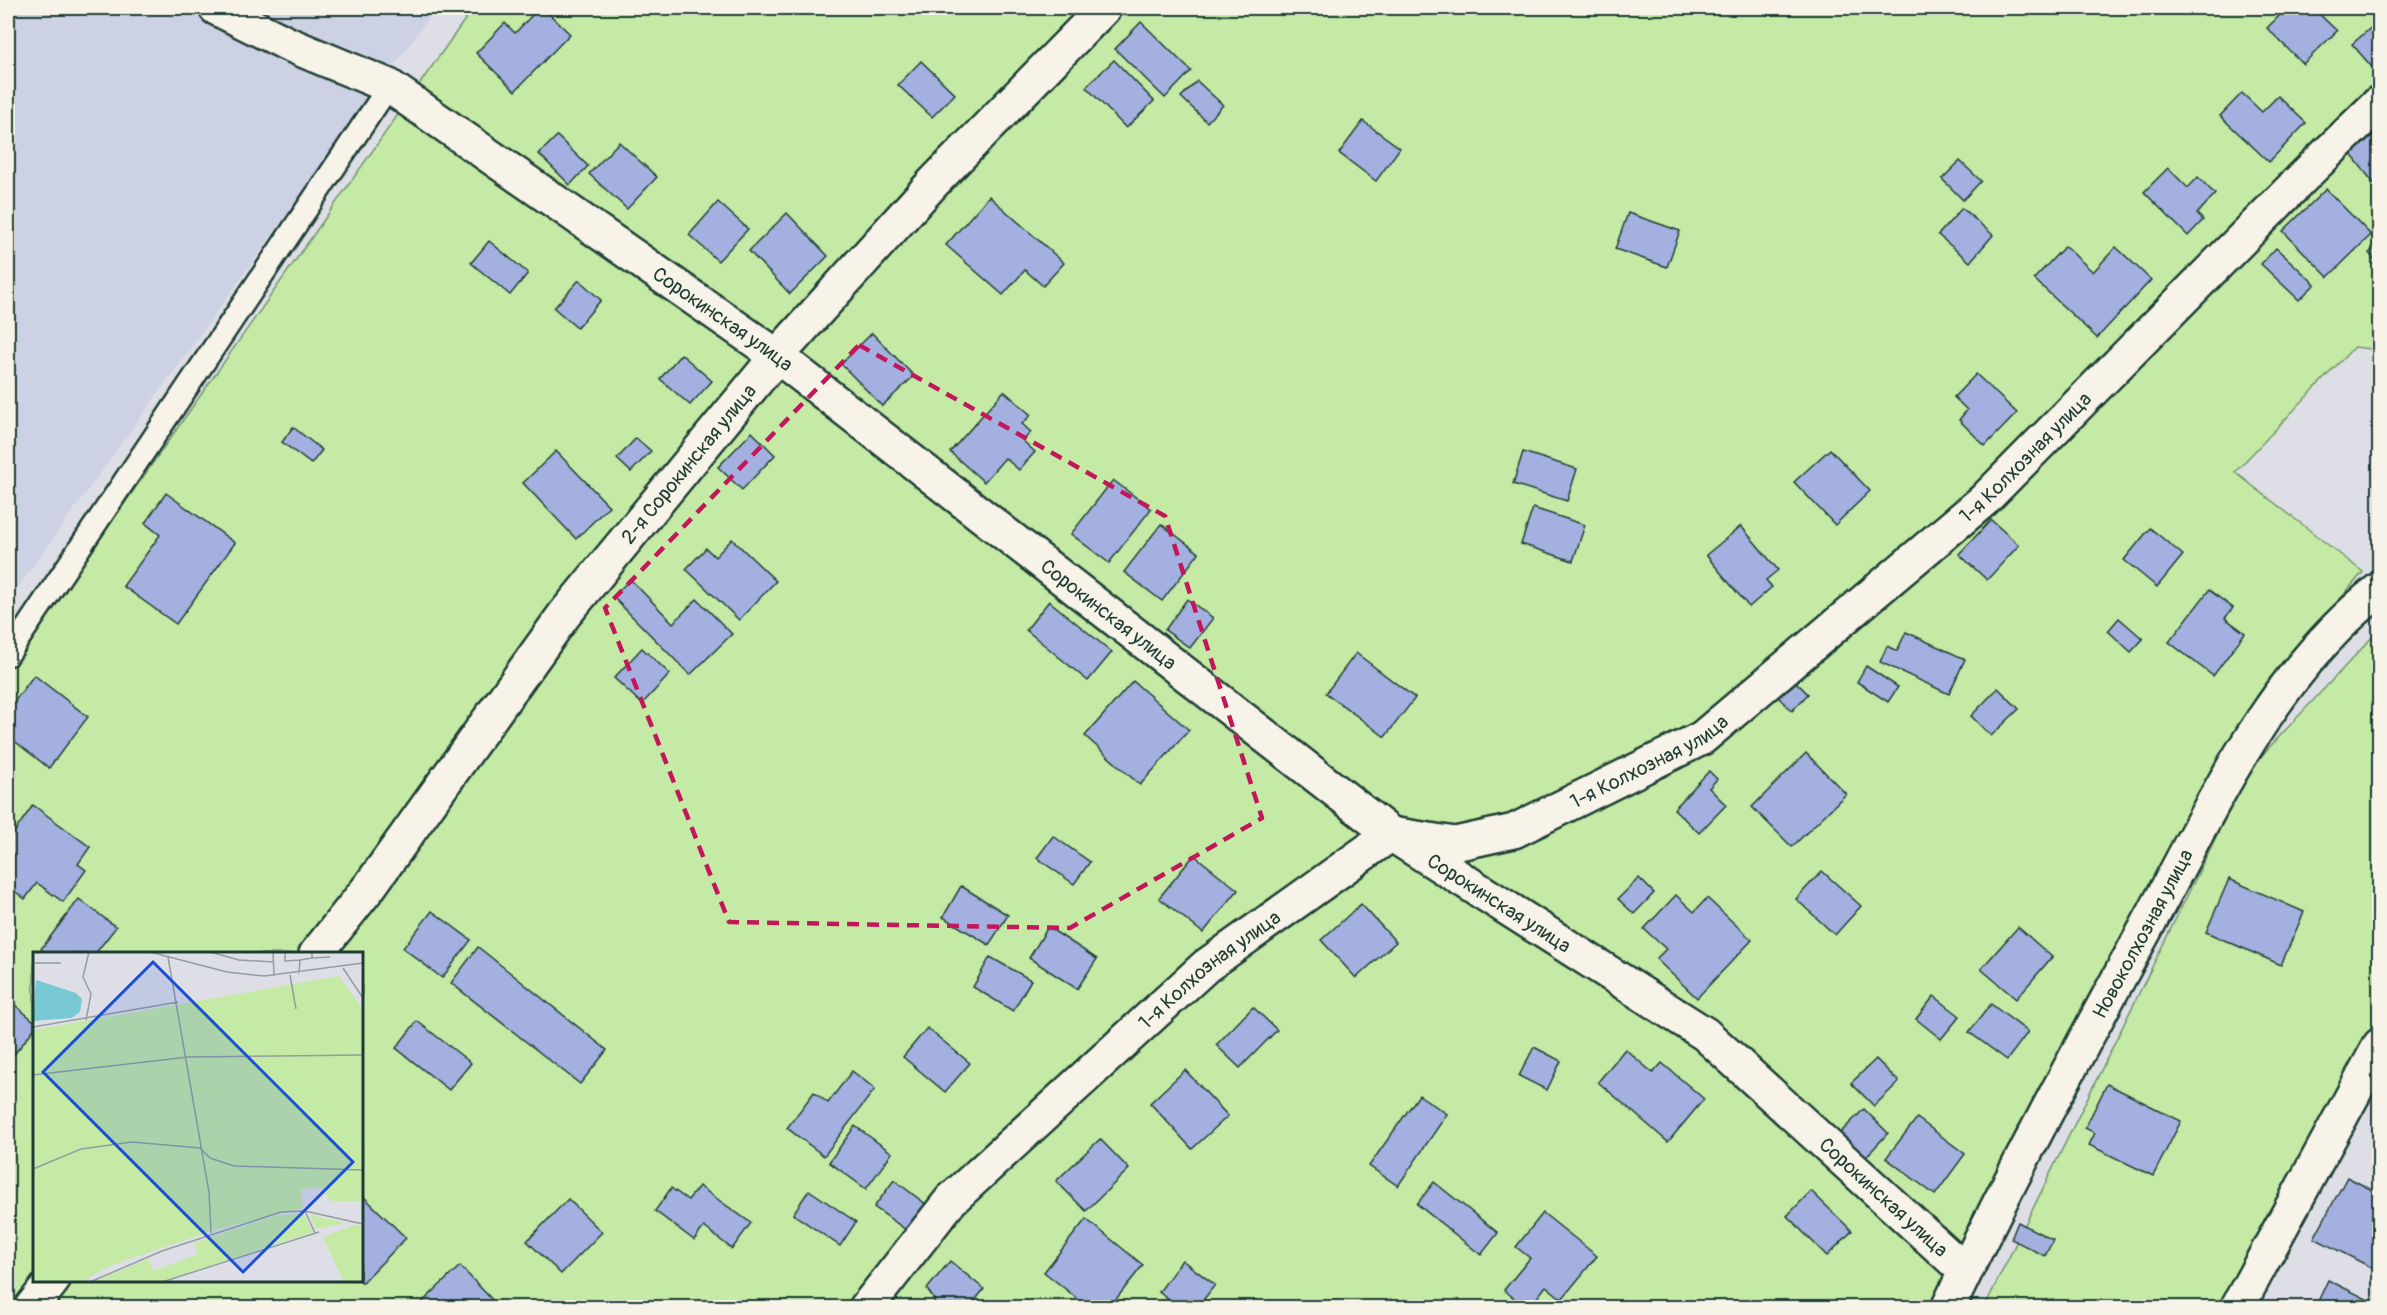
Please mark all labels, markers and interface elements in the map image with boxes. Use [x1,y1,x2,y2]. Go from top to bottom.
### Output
street label: Сорокинская улица [648,261,798,377]
street label: 2-я Сорокинская улица [615,379,761,549]
street label: 1-я Колхозная улица [1954,386,2096,528]
street label: Сорокинская улица [1036,553,1182,675]
street label: 1-я Колхозная улица [1566,709,1733,814]
street label: Новоколхозная улица [2087,845,2198,1023]
street label: Сорокинская улица [1423,848,1576,958]
street label: 1-я Колхозная улица [1133,904,1285,1034]
inset map [33,952,363,1282]
street label: Сорокинская улица [1814,1132,1954,1262]

